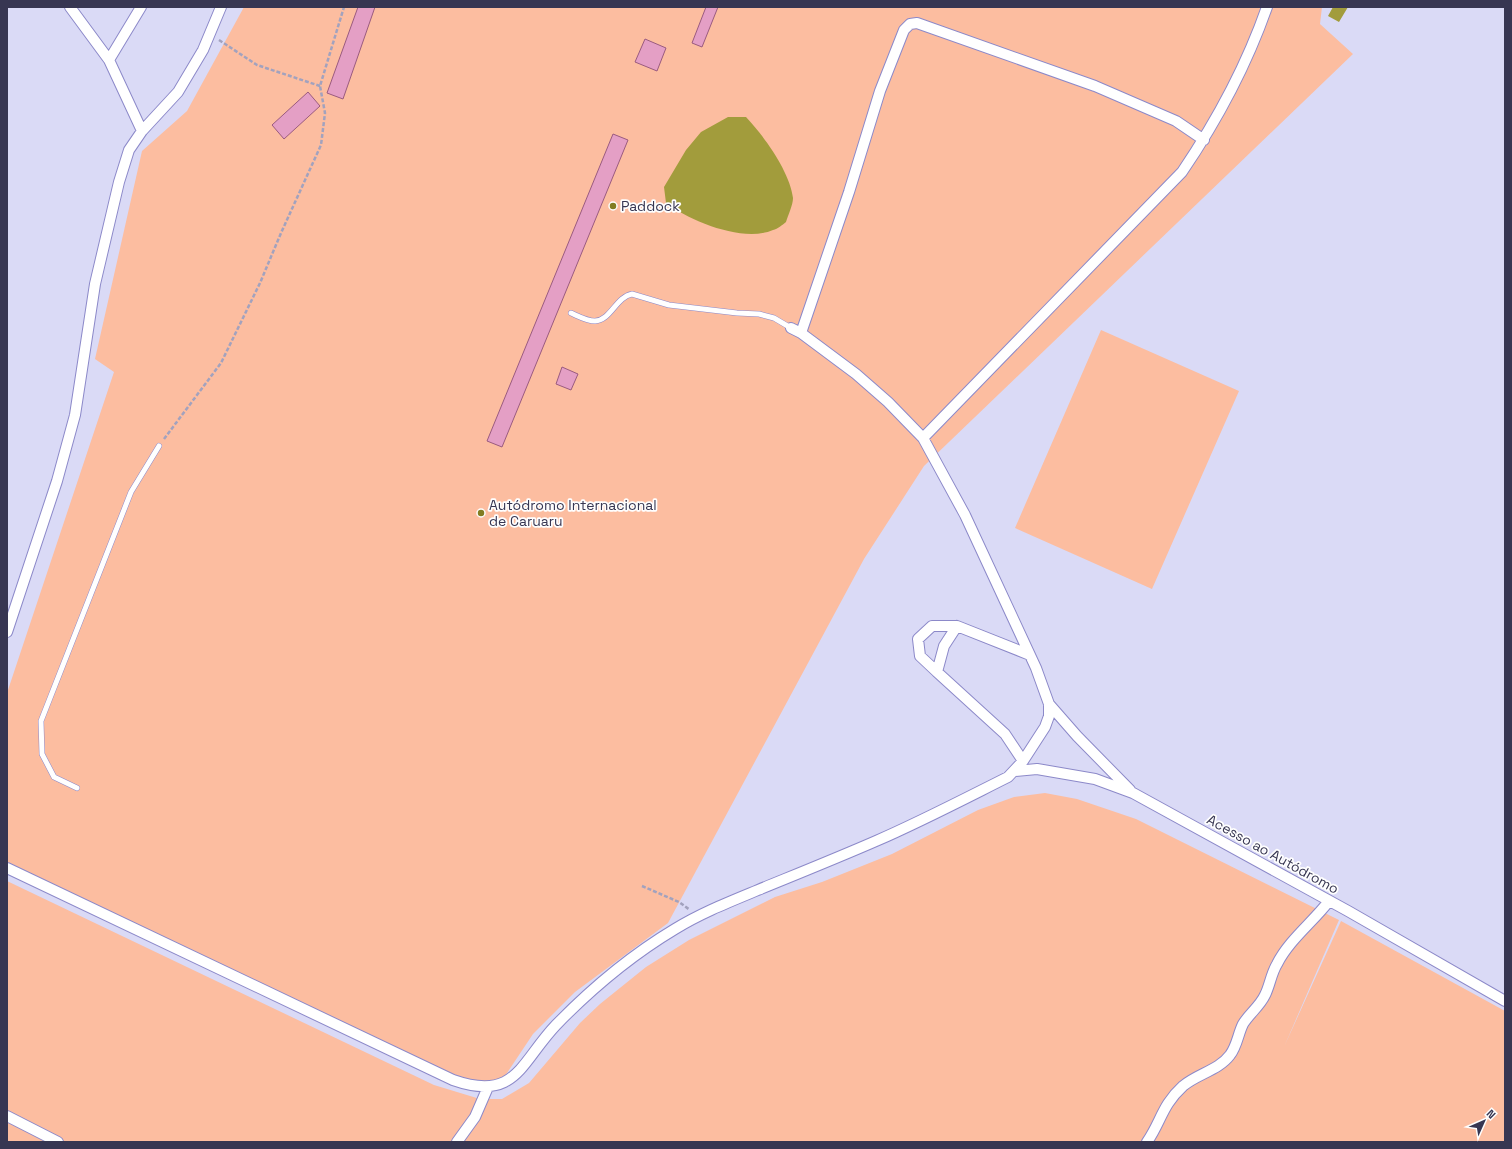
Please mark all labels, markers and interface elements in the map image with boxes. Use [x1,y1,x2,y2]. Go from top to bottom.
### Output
place label: Paddock [621,197,680,215]
marker: Paddock [608,201,618,211]
place label: Autódromo Internacional de Caruaru [489,496,657,530]
marker: Autódromo Internacional de Caruaru [476,508,486,518]
street label: Acesso ao Autódromo [1204,810,1342,898]
north arrow [1464,1101,1504,1141]
text: N [1484,1106,1499,1121]

